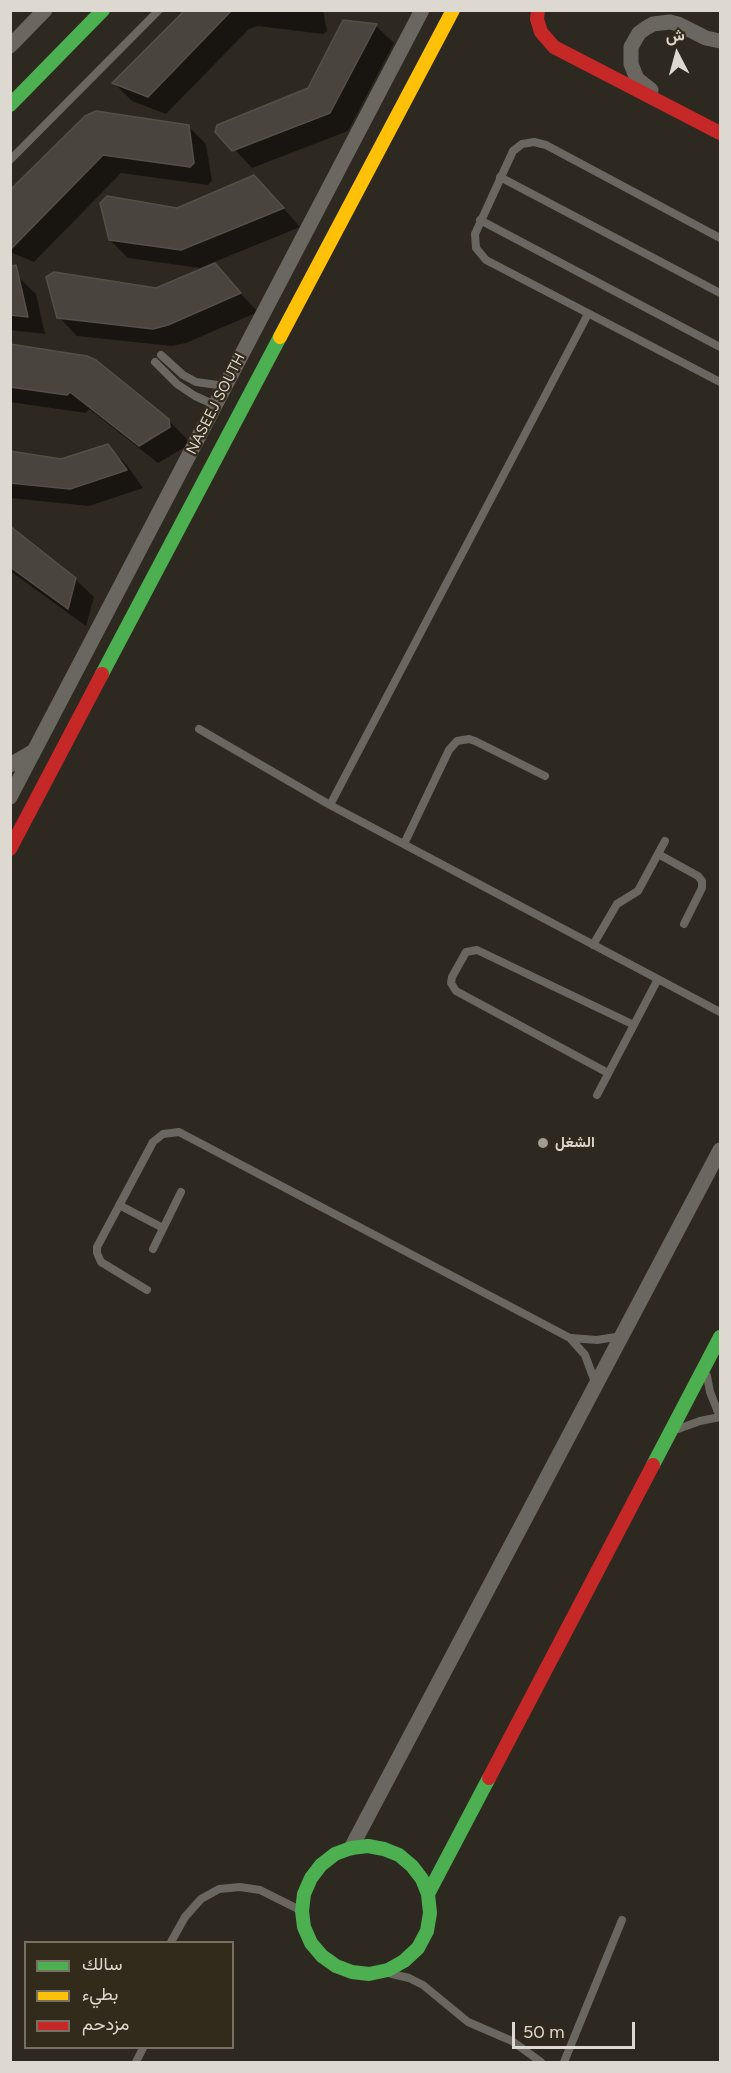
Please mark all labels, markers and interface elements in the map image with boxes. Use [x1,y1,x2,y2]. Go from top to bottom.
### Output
north arrow [647,24,707,84]
text: ش [665,25,686,46]
street label: NASEEJ SOUTH [183,350,249,458]
place label: الشغل [555,1134,595,1152]
marker: الشغل [536,1136,550,1150]
legend [24,1941,234,2049]
text: سالك [82,1953,122,1975]
text: بطيء [82,1983,118,2005]
scale bar [515,2010,638,2048]
text: مزدحم [82,2013,129,2035]
text: 50 m [523,2021,565,2043]

